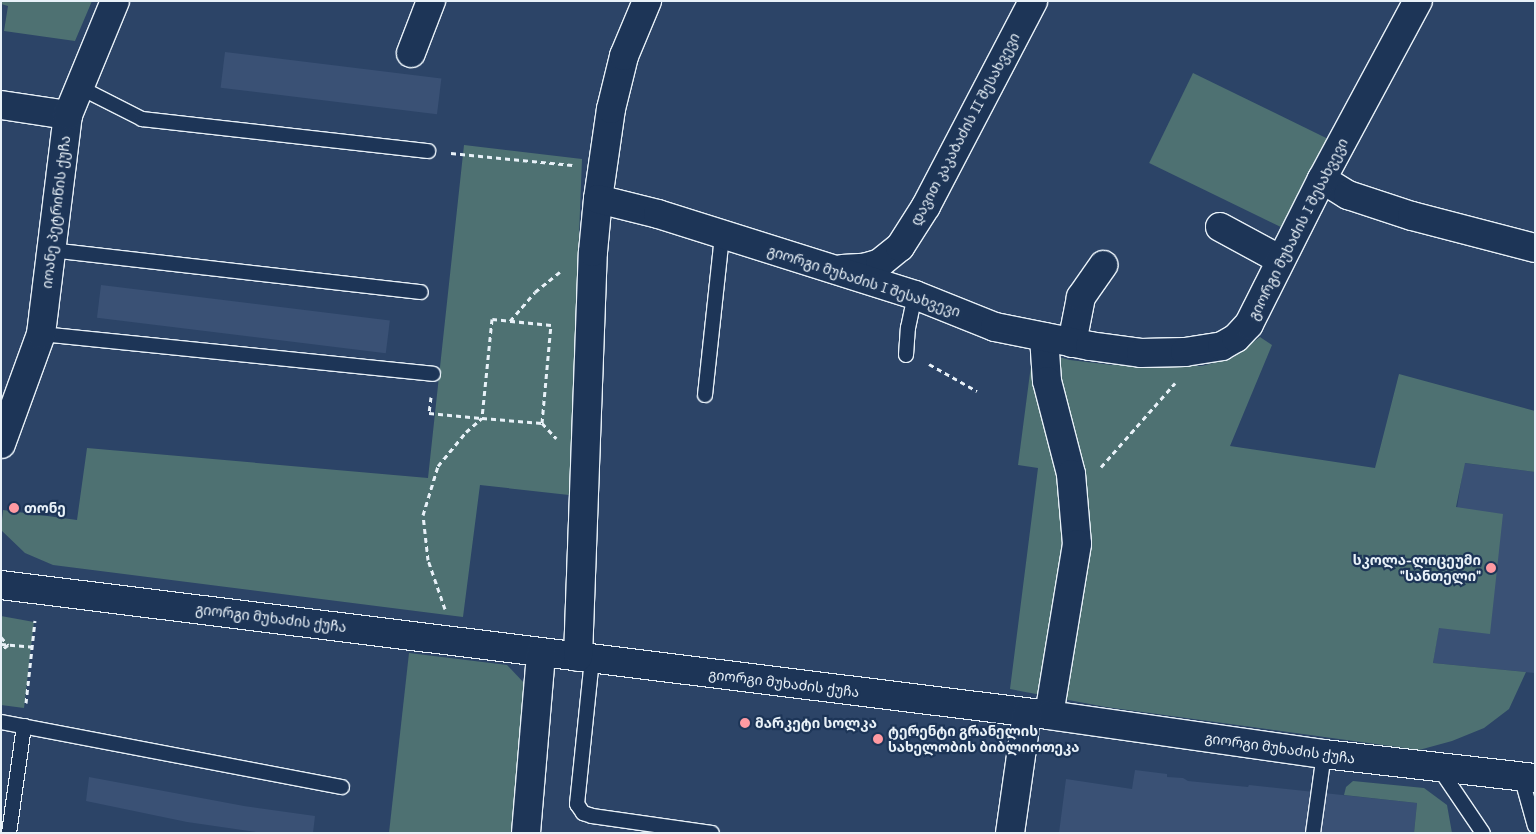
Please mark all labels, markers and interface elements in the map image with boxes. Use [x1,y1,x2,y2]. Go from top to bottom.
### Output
street label: დავით კაკაბაძის II შესახვევი [907,30,1023,228]
street label: იოანე პეტრიწის ქუჩა [38,135,74,289]
street label: გიორგი მუხაძის I შესახვევი [1245,135,1351,323]
street label: გიორგი მუხაძის I შესახვევი [765,242,963,320]
place label: თონე [24,500,66,516]
marker: თონე [8,502,20,514]
place label: სკოლა-ლიცეუმი "სანთელი" [1353,552,1481,584]
marker: სკოლა-ლიცეუმი "სანთელი" [1485,562,1497,574]
street label: გიორგი მუხაძის ქუჩა [195,600,347,636]
street label: გიორგი მუხაძის ქუჩა [708,665,860,701]
place label: მარკეტი სოლკა [755,715,877,731]
marker: მარკეტი სოლკა [739,717,751,729]
place label: ტერენტი გრანელის სახელობის ბიბლიოთეკა [888,723,1080,756]
street label: გიორგი მუხაძის ქუჩა [1204,729,1356,767]
marker: ტერენტი გრანელის სახელობის ბიბლიოთეკა [872,733,884,745]

